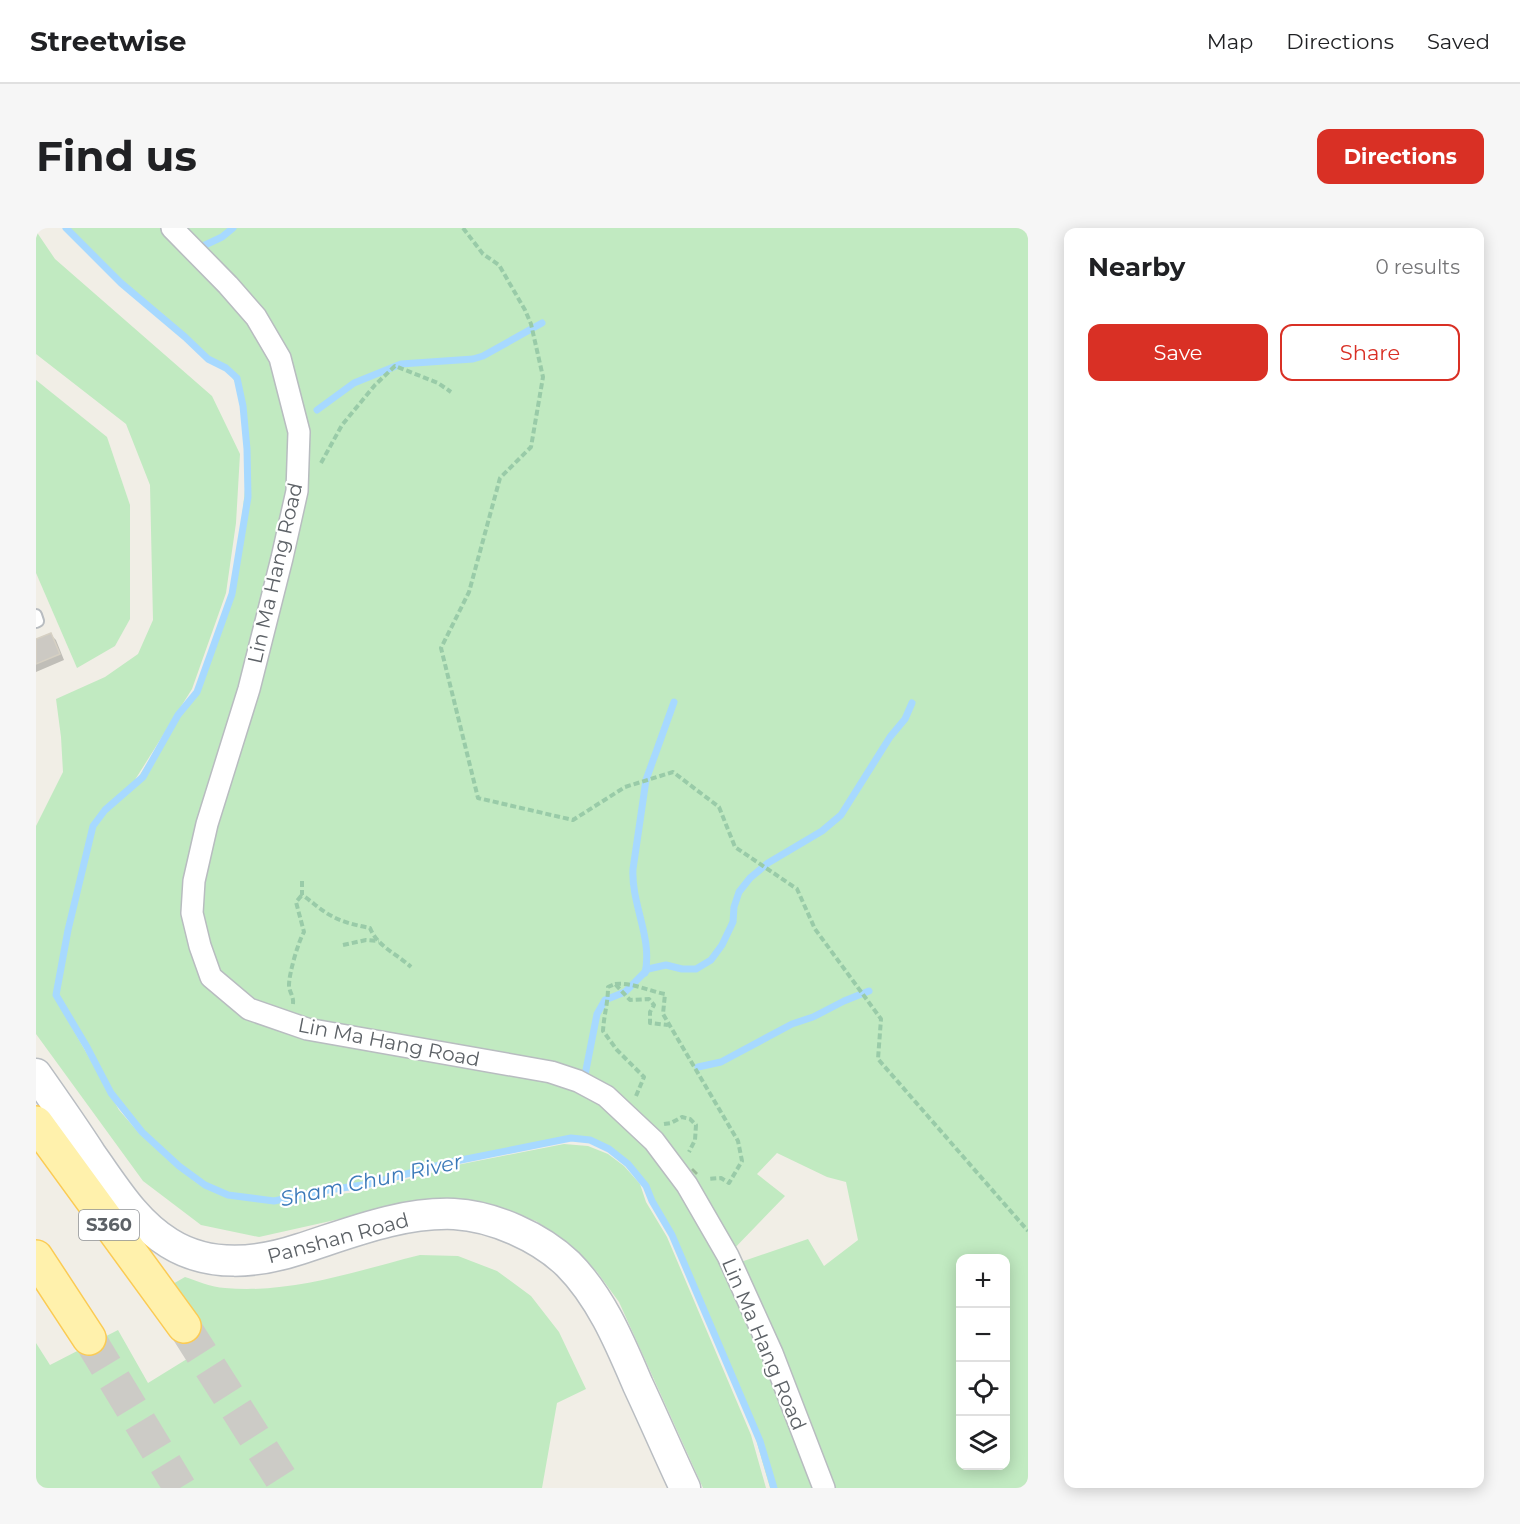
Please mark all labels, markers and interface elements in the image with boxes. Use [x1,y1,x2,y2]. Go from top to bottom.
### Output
text: Streetwise [30,24,186,58]
text: Map [1207,29,1253,54]
text: Directions [1286,29,1394,54]
text: Saved [1427,29,1490,54]
button: Directions [1317,129,1484,184]
text: Find us [36,130,197,182]
text: Nearby [1088,251,1185,283]
text: 0 results [1375,255,1460,279]
button: Save [1088,324,1268,381]
button: Share [1280,324,1460,381]
street label: Lin Ma Hang Road [243,480,307,666]
street label: Lin Ma Hang Road [296,1013,482,1071]
water label: Sham Chun River [278,1148,465,1211]
street label: Panshan Road [265,1208,411,1268]
road number: S360 [79,1210,139,1240]
street label: Lin Ma Hang Road [717,1254,811,1434]
map controls [956,1254,1010,1470]
button: + [956,1254,1010,1308]
button: − [956,1308,1010,1362]
button: locate [956,1362,1010,1416]
button: layers [956,1416,1010,1470]

